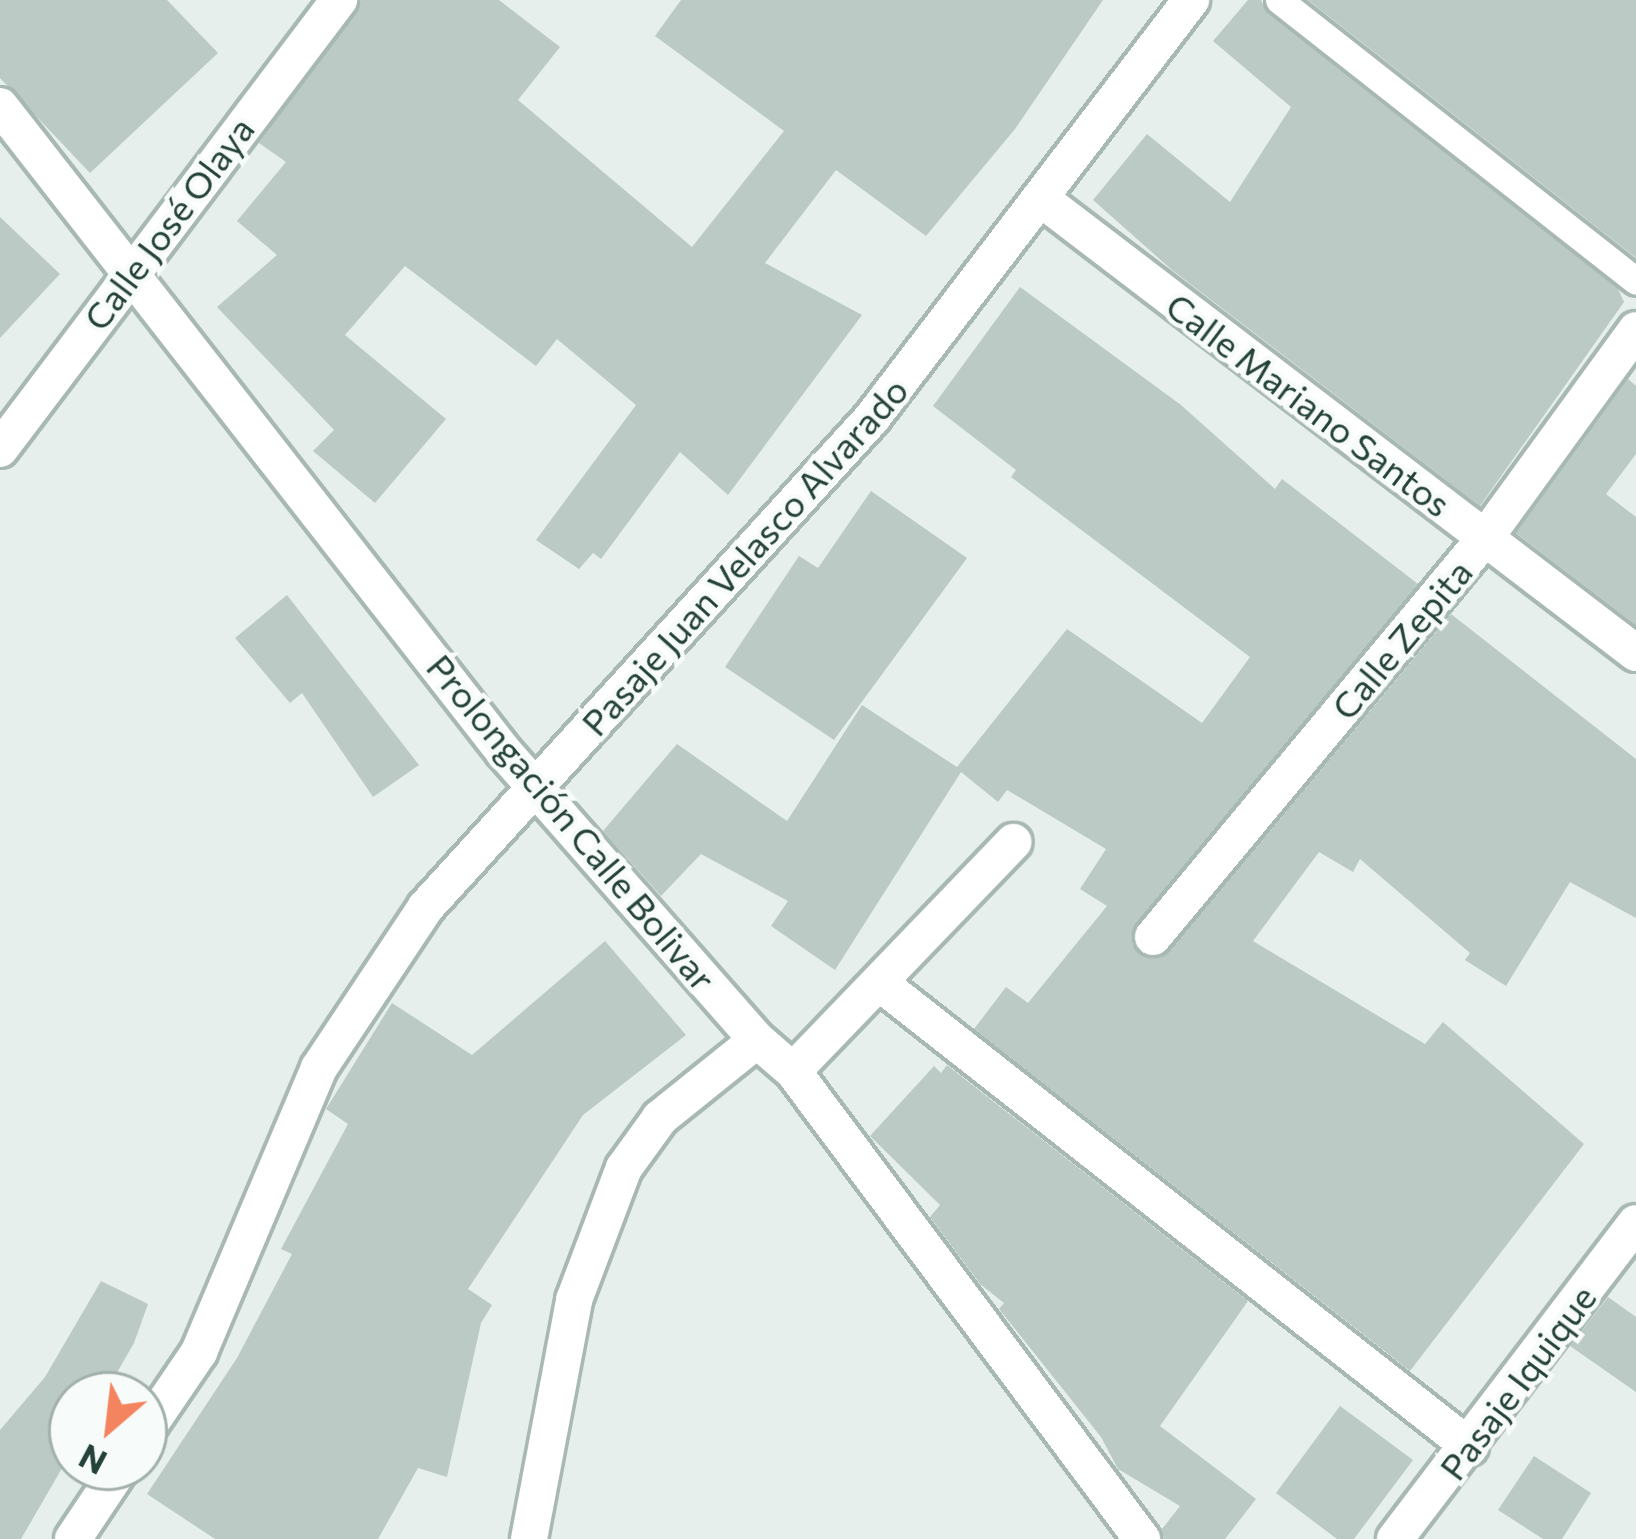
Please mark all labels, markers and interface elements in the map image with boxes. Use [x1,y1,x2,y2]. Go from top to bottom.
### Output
street label: Calle José Olaya [74,108,262,338]
street label: Calle Mariano Santos [1158,283,1460,525]
street label: Pasaje Juan Velasco Alvarado [572,368,916,744]
street label: Calle Zepita [1322,550,1480,728]
street label: Prolongación Calle Bolivar [419,645,725,999]
street label: Pasaje Iquique [1430,1276,1604,1488]
north arrow [48,1371,168,1491]
text: N [72,1437,113,1484]

